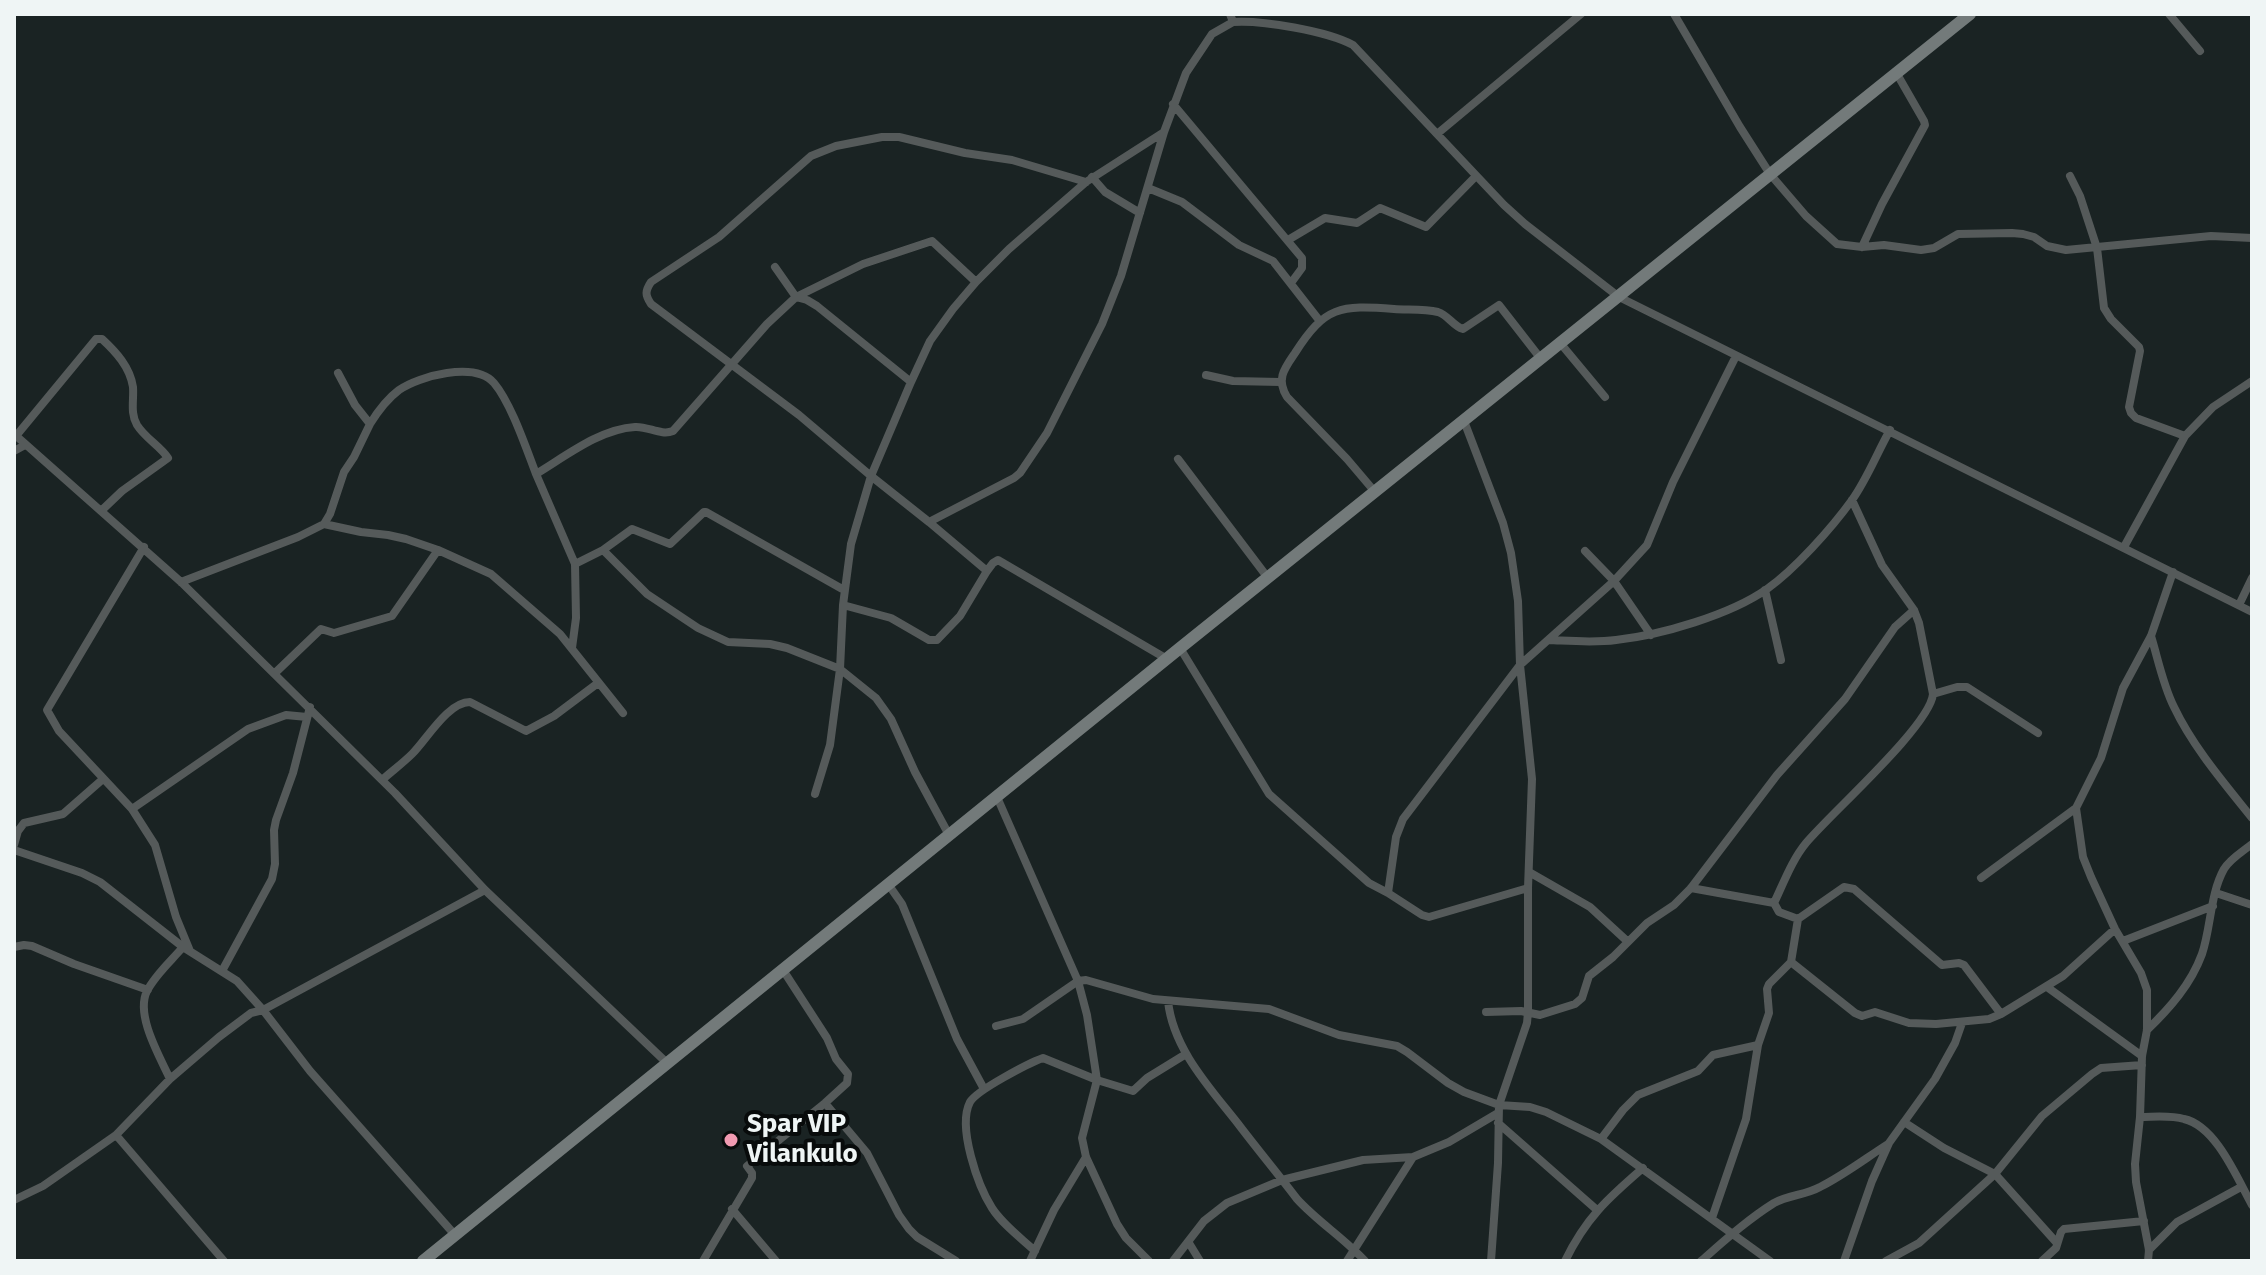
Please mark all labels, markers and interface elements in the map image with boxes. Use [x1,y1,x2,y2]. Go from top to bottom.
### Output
place label: Spar VIP Vilankulo [747,1109,858,1170]
marker: Spar VIP Vilankulo [722,1131,740,1149]

